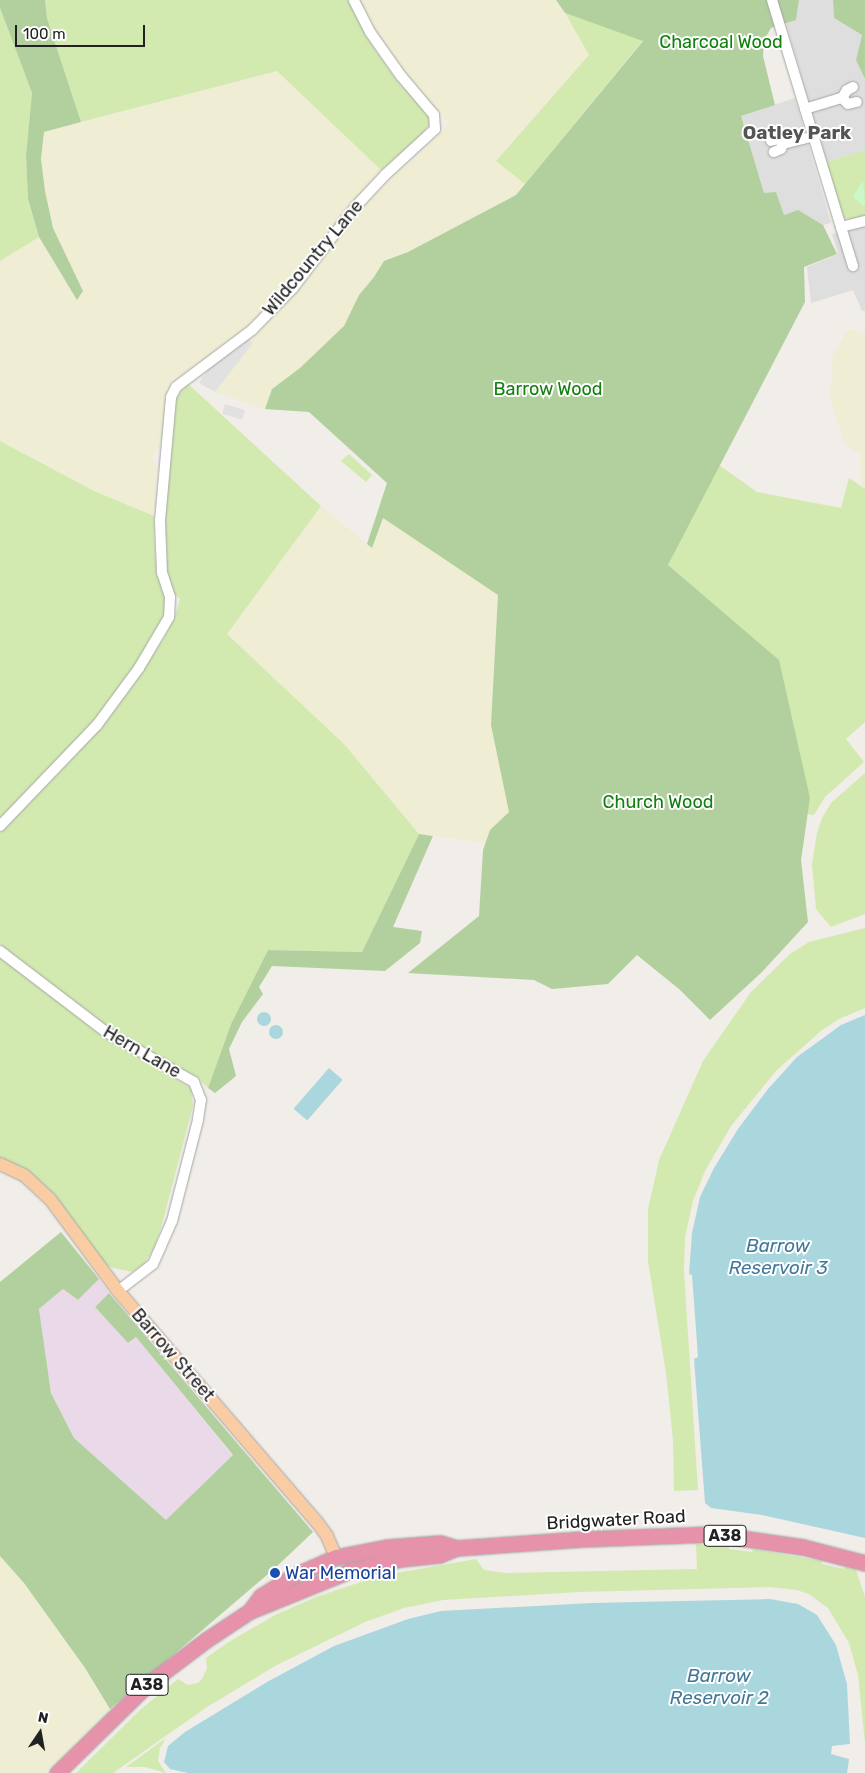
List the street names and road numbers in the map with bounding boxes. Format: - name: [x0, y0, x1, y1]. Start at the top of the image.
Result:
- street label: Wildcountry Lane: [258, 196, 368, 320]
- street label: Hern Lane: [99, 1021, 185, 1083]
- street label: Barrow Street: [127, 1304, 219, 1406]
- street label: Bridgwater Road: [546, 1506, 686, 1534]
- road number: A38: [702, 1522, 748, 1550]
- road number: A38: [124, 1672, 170, 1698]

